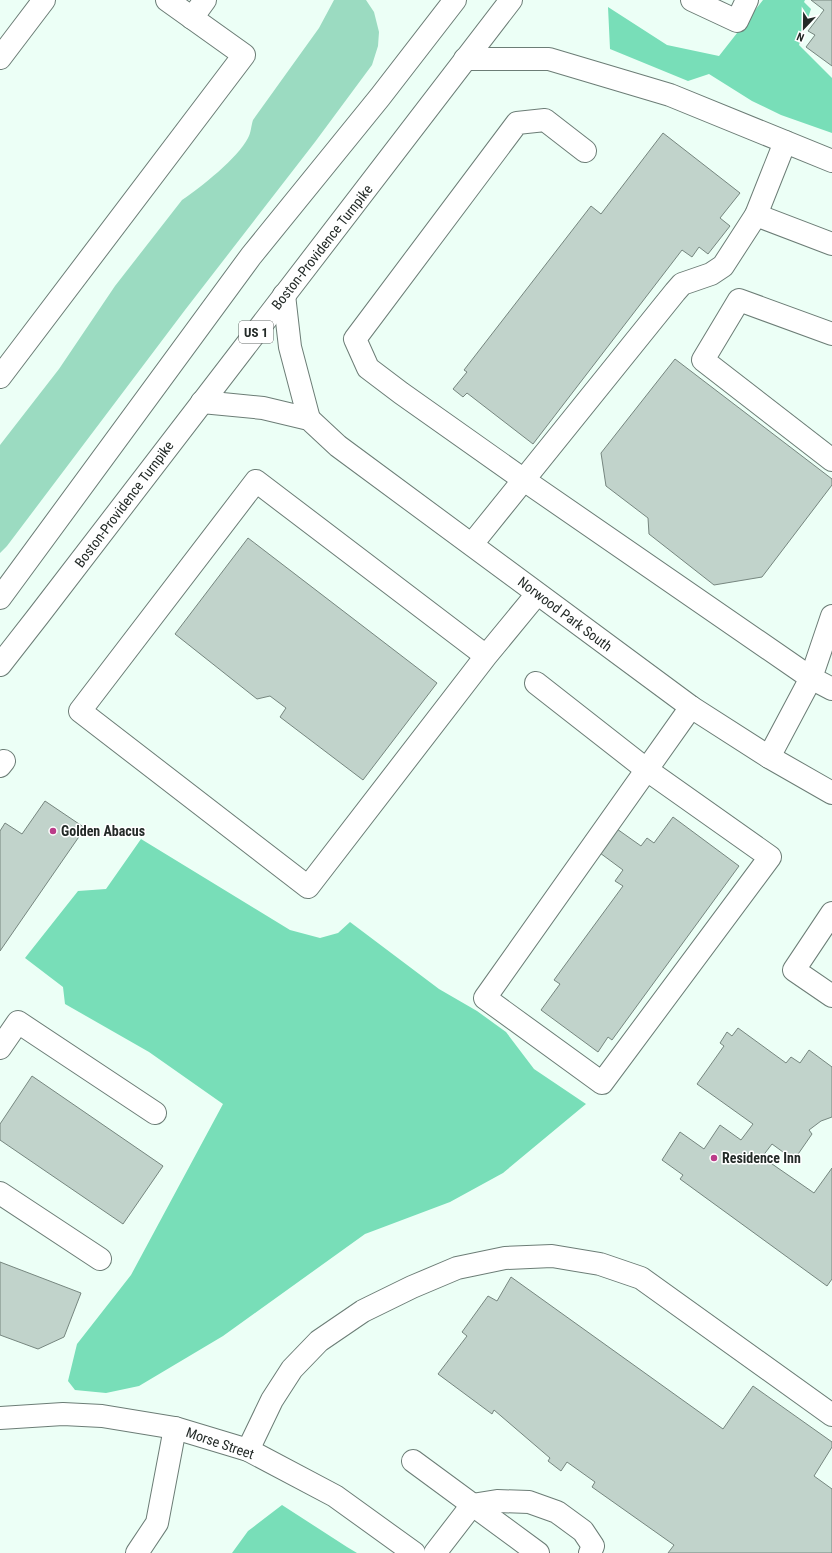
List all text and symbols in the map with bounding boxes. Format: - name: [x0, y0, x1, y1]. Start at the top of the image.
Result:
- north arrow: [784, 8, 824, 48]
- text: N: [795, 29, 806, 44]
- street label: Boston-Providence Turnpike: [268, 181, 376, 313]
- road number: US 1: [239, 321, 273, 343]
- street label: Boston-Providence Turnpike: [71, 437, 177, 570]
- street label: Norwood Park South: [515, 573, 615, 655]
- place label: Golden Abacus: [61, 823, 145, 839]
- marker: Golden Abacus: [48, 826, 58, 836]
- place label: Residence Inn: [722, 1150, 801, 1166]
- marker: Residence Inn: [709, 1153, 719, 1163]
- street label: Morse Street: [184, 1424, 256, 1462]

